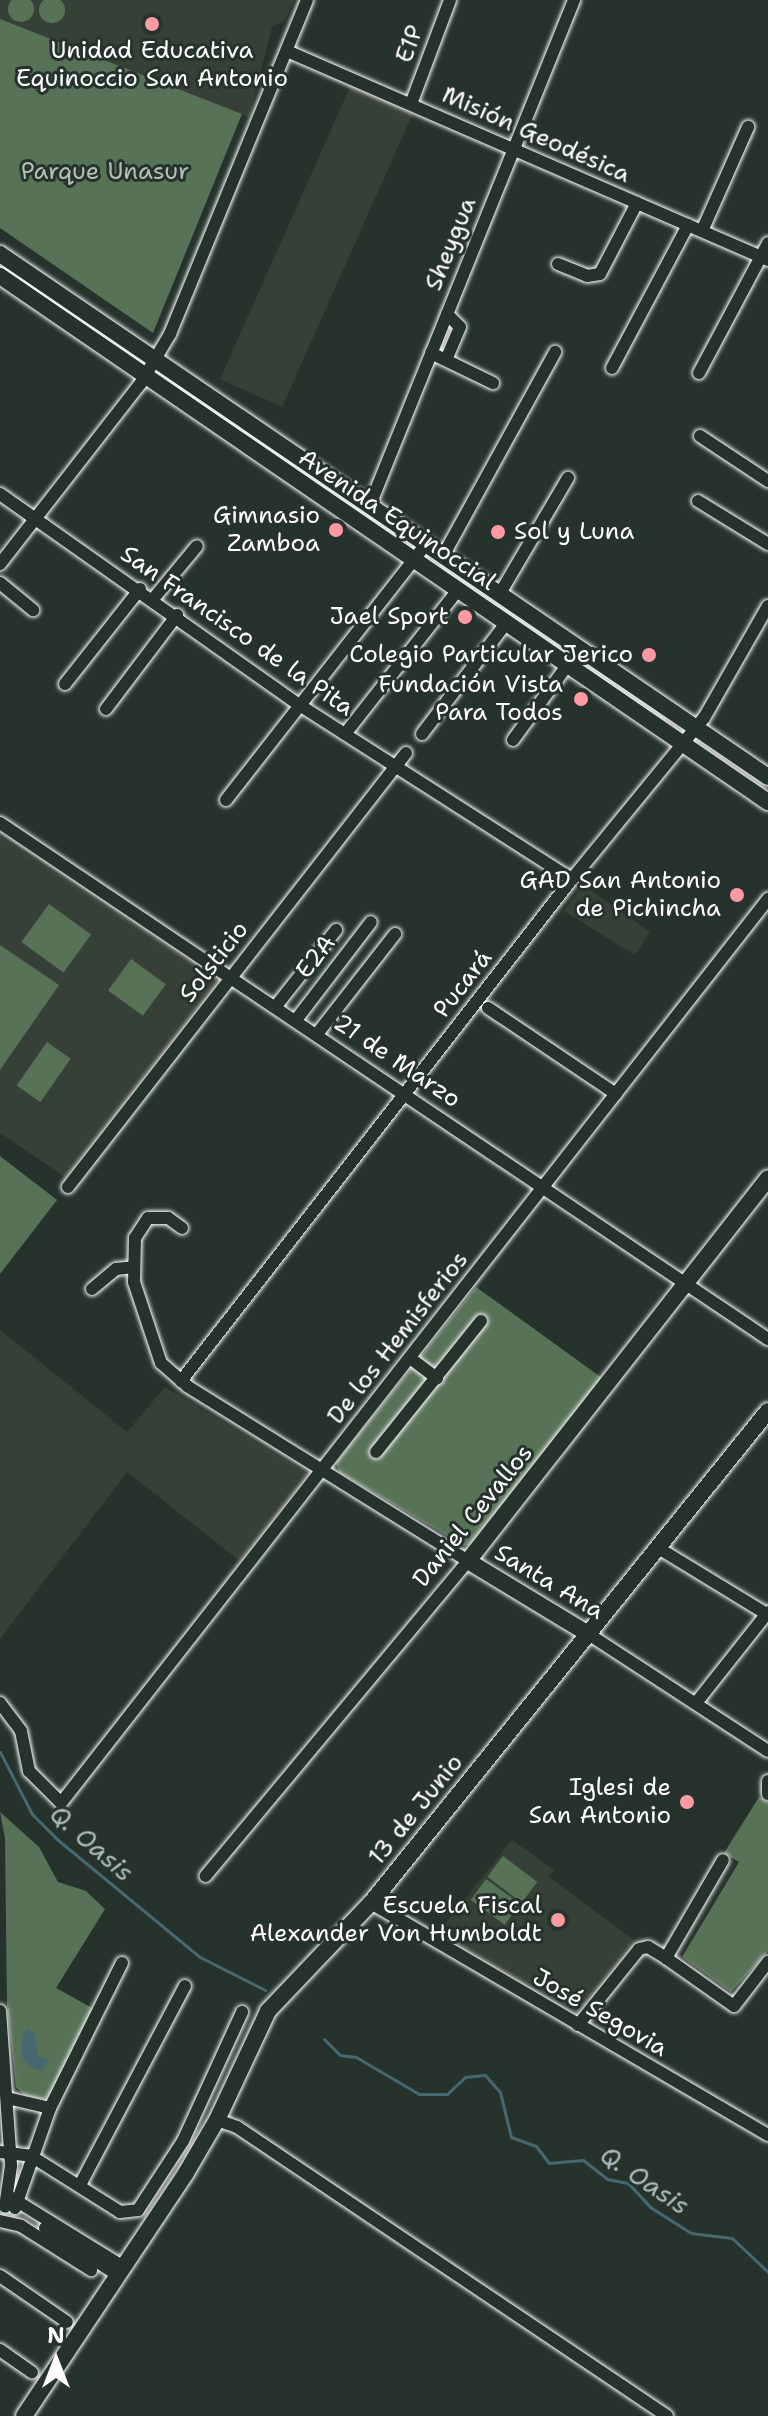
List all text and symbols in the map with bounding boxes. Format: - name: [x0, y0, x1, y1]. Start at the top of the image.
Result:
- marker: Unidad Educativa Equinoccio San Antonio: [143, 15, 161, 33]
- street label: E1P: [390, 21, 430, 67]
- place label: Unidad Educativa Equinoccio San Antonio: [16, 37, 288, 93]
- street label: Misión Geodésica: [437, 81, 635, 189]
- park label: Parque Unasur: [21, 158, 189, 186]
- street label: Sheygua: [419, 193, 483, 295]
- street label: Avenida Equinoccial: [293, 443, 501, 597]
- place label: Gimnasio Zamboa: [213, 502, 320, 558]
- place label: Sol y Luna: [514, 518, 634, 546]
- marker: Gimnasio Zamboa: [327, 521, 345, 539]
- marker: Sol y Luna: [489, 523, 507, 541]
- street label: San Francisco de la Pita: [115, 539, 359, 723]
- place label: Jael Sport: [329, 603, 449, 631]
- marker: Jael Sport: [456, 608, 474, 626]
- place label: Colegio Particular Jerico: [349, 641, 633, 669]
- marker: Colegio Particular Jerico: [640, 646, 658, 664]
- place label: Fundación Vista Para Todos: [378, 671, 563, 727]
- marker: Fundación Vista Para Todos: [570, 688, 592, 710]
- place label: GAD San Antonio de Pichincha: [520, 867, 721, 923]
- marker: GAD San Antonio de Pichincha: [728, 886, 746, 904]
- street label: Solsticio: [173, 916, 255, 1008]
- street label: E2A: [290, 929, 342, 985]
- street label: Pucará: [428, 944, 498, 1024]
- street label: 21 de Marzo: [328, 1008, 466, 1114]
- street label: De los Hemisferios: [322, 1246, 474, 1430]
- street label: Daniel Cevallos: [407, 1439, 539, 1593]
- street label: Santa Ana: [489, 1538, 609, 1626]
- street label: 13 de Junio: [363, 1749, 469, 1871]
- place label: Iglesi de San Antonio: [529, 1774, 671, 1830]
- marker: Iglesi de San Antonio: [678, 1793, 696, 1811]
- water label: Q. Oasis: [44, 1798, 140, 1888]
- place label: Escuela Fiscal Alexander Von Humboldt: [250, 1892, 542, 1948]
- marker: Escuela Fiscal Alexander Von Humboldt: [549, 1911, 567, 1929]
- street label: José Segovia: [527, 1963, 673, 2063]
- water label: Q. Oasis: [594, 2139, 696, 2221]
- north arrow: [16, 2320, 96, 2400]
- text: N: [47, 2321, 65, 2350]

